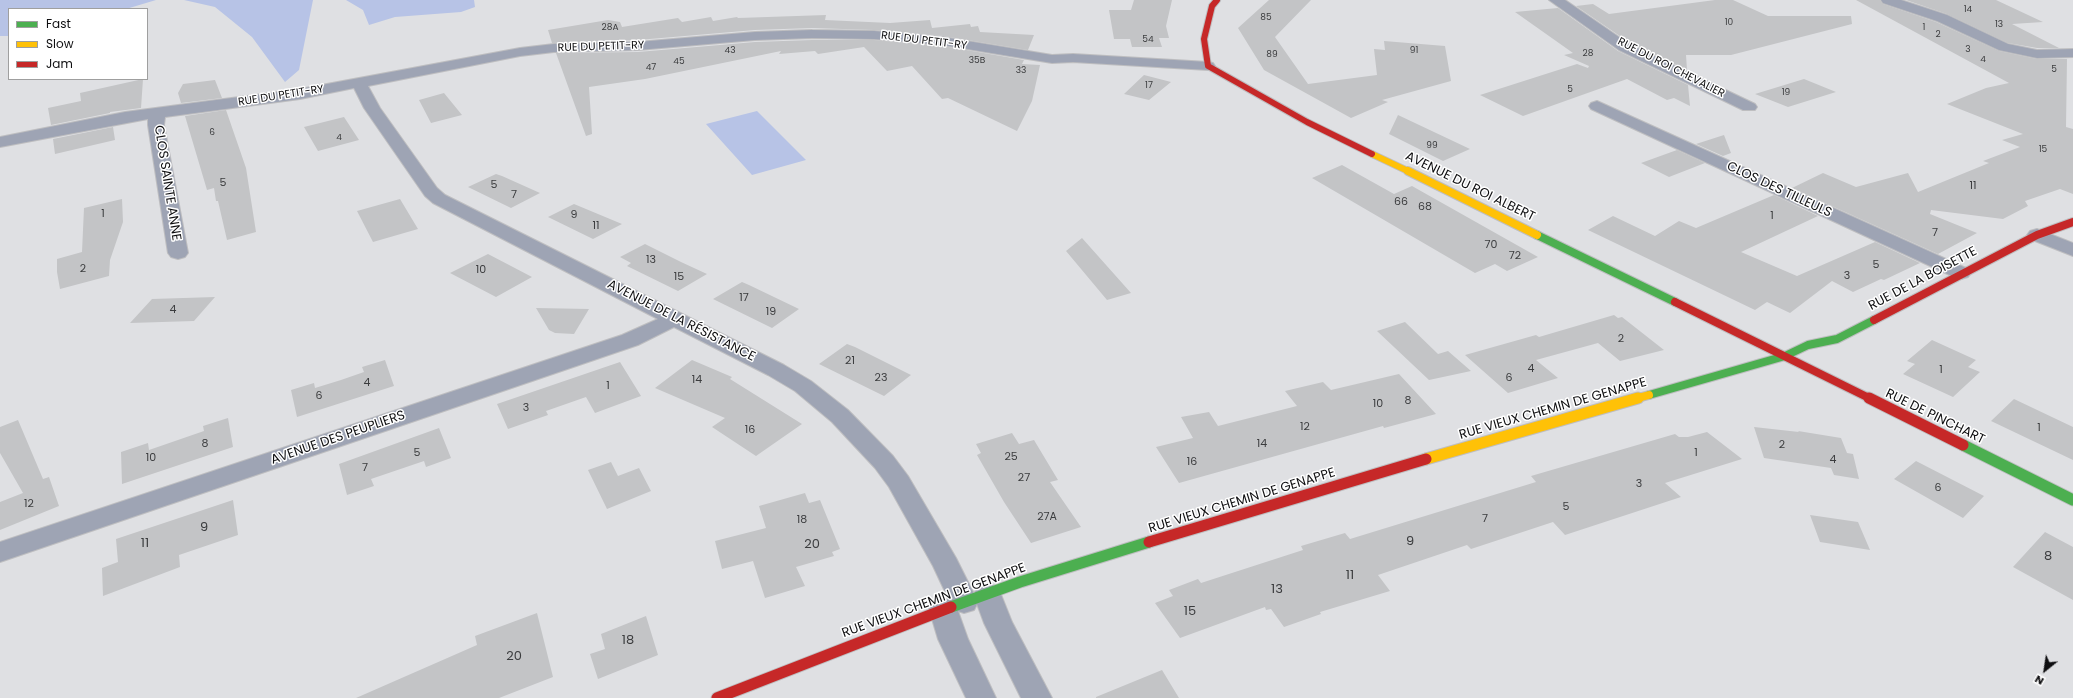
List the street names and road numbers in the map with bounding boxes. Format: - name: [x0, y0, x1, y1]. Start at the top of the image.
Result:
- street label: RUE DU PETIT-RY: [880, 29, 968, 53]
- street label: RUE DU ROI CHEVALIER: [1615, 35, 1727, 101]
- street label: RUE DU PETIT-RY: [557, 39, 645, 55]
- street label: RUE DU PETIT-RY: [237, 83, 325, 109]
- street label: CLOS SAINTE ANNE: [150, 124, 184, 242]
- street label: AVENUE DU ROI ALBERT: [1403, 149, 1537, 225]
- street label: CLOS DES TILLEULS: [1724, 159, 1834, 221]
- street label: RUE DE LA BOISETTE: [1866, 244, 1980, 314]
- street label: AVENUE DE LA RÉSISTANCE: [604, 277, 758, 365]
- street label: RUE VIEUX CHEMIN DE GENAPPE: [1457, 375, 1649, 443]
- street label: RUE DE PINCHART: [1883, 386, 1987, 448]
- street label: AVENUE DES PEUPLIERS: [269, 408, 407, 468]
- street label: RUE VIEUX CHEMIN DE GENAPPE: [1147, 465, 1337, 537]
- street label: RUE VIEUX CHEMIN DE GENAPPE: [840, 560, 1028, 642]

